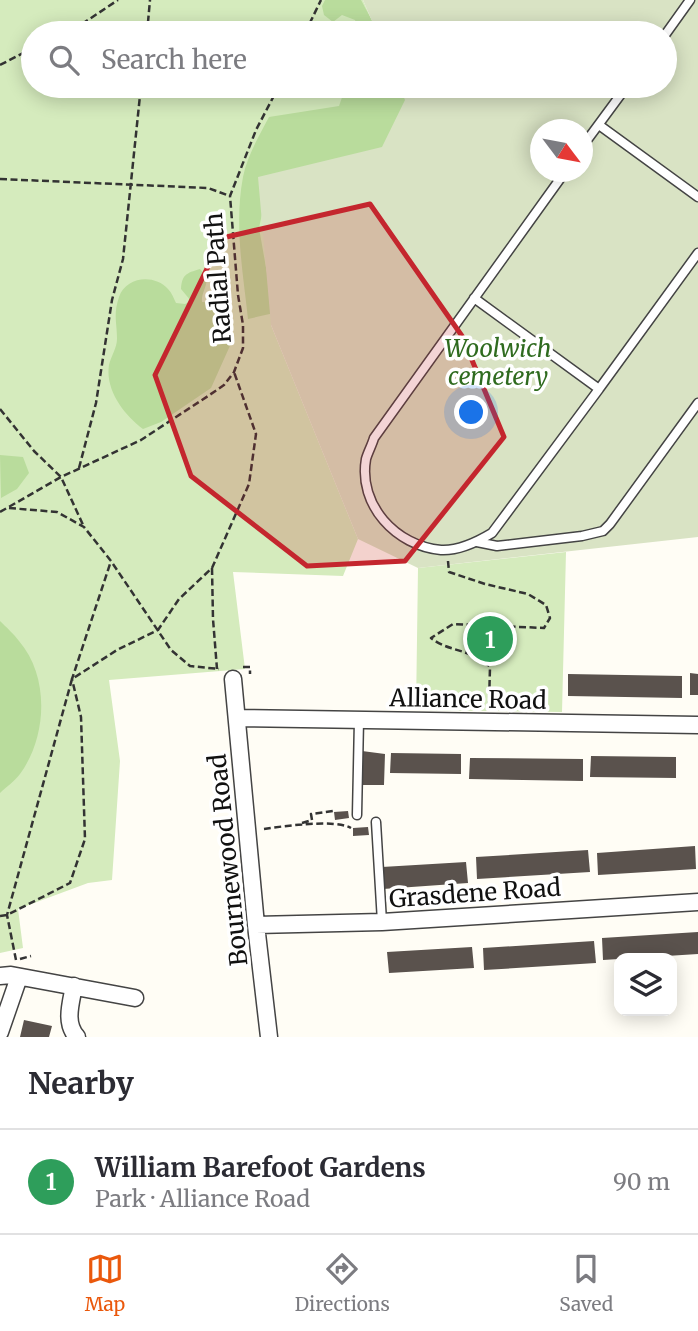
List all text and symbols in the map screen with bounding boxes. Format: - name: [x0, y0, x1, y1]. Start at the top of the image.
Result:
- search box: [21, 21, 677, 98]
- icon: search: [45, 41, 83, 79]
- text: Search here: [101, 43, 247, 76]
- north arrow: [530, 119, 593, 182]
- street label: Radial Path: [198, 211, 238, 344]
- park label: Woolwich cemetery: [444, 333, 552, 392]
- your location: [454, 395, 488, 429]
- pin: 1: [467, 613, 513, 665]
- street label: Alliance Road: [388, 682, 547, 716]
- street label: Bournewood Road: [201, 753, 255, 967]
- street label: Grasdene Road: [388, 872, 562, 914]
- map controls: [614, 953, 677, 1016]
- button: layers: [614, 953, 677, 1016]
- text: Nearby: [28, 1064, 134, 1102]
- text: William Barefoot Gardens: [95, 1151, 426, 1184]
- text: 1: [46, 1167, 56, 1196]
- text: 90 m: [613, 1167, 670, 1196]
- text: Park · Alliance Road: [95, 1184, 310, 1213]
- tab: Map: [85, 1250, 125, 1316]
- tab: Directions: [295, 1250, 390, 1316]
- tab: Saved: [559, 1250, 613, 1316]

